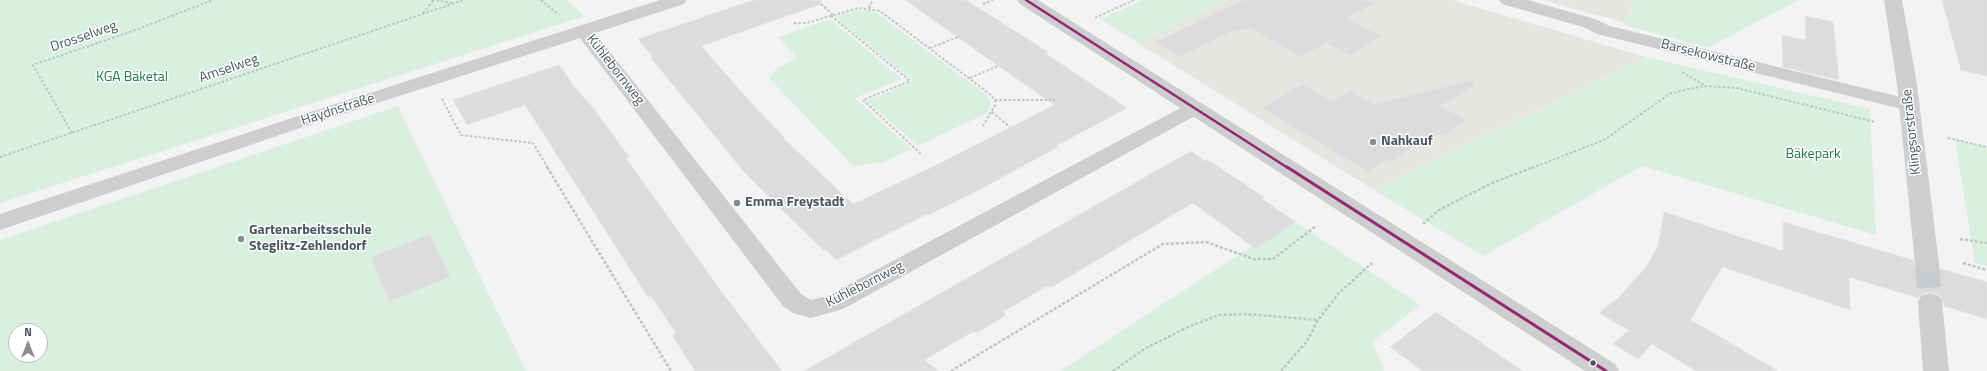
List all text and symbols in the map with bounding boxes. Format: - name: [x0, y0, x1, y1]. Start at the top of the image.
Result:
- street label: Drosselweg: [48, 18, 120, 56]
- street label: Kühlebornweg: [582, 31, 648, 109]
- street label: Barsekowstraße: [1659, 36, 1757, 76]
- street label: Amselweg: [197, 51, 261, 87]
- park label: KGA Bäketal: [96, 70, 168, 86]
- street label: Klingsorstraße: [1899, 88, 1925, 176]
- street label: Haydnstraße: [299, 90, 377, 130]
- place label: Nahkauf: [1381, 134, 1433, 150]
- marker: Nahkauf: [1368, 137, 1378, 147]
- park label: Bäkepark: [1785, 147, 1841, 163]
- place label: Emma Freystadt: [745, 195, 844, 211]
- marker: Emma Freystadt: [732, 198, 742, 208]
- place label: Gartenarbeitsschule Steglitz-Zehlendorf: [249, 223, 372, 256]
- marker: Gartenarbeitsschule Steglitz-Zehlendorf: [236, 234, 246, 244]
- street label: Kühlebornweg: [823, 258, 907, 312]
- north arrow: [8, 323, 48, 363]
- text: N: [24, 324, 32, 340]
- unlabelled marker: [1588, 358, 1598, 368]

